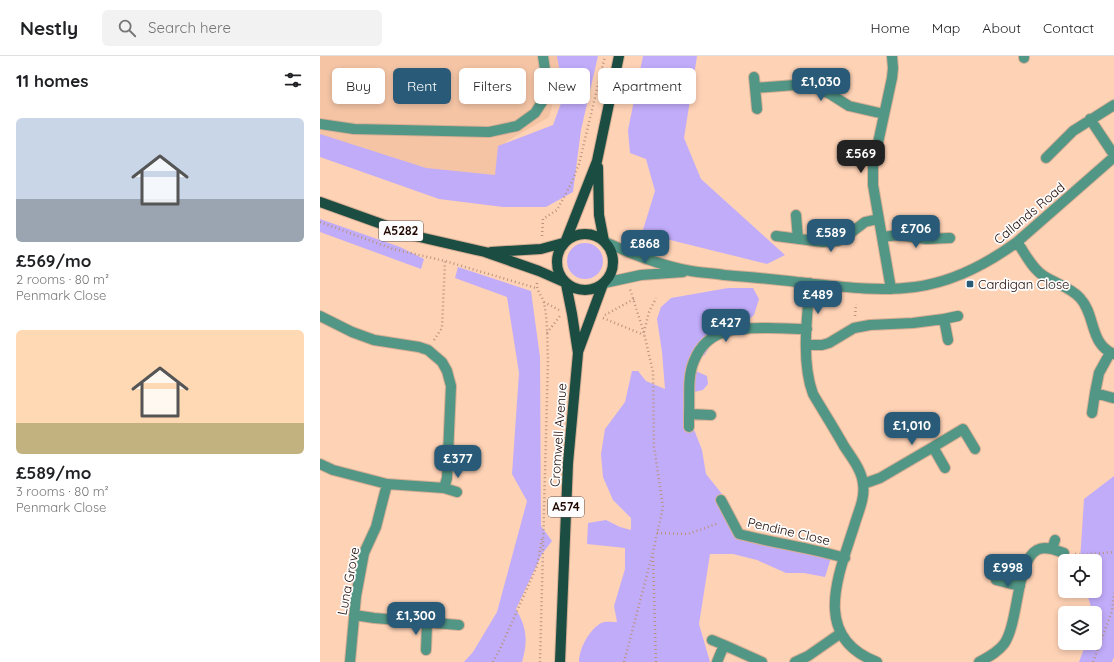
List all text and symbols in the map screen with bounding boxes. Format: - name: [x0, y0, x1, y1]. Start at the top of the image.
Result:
- search box: [102, 10, 382, 46]
- text: Nestly: [20, 16, 78, 40]
- icon: search: [116, 17, 138, 39]
- text: Search here: [148, 18, 231, 37]
- text: Home: [871, 19, 910, 37]
- text: Map: [932, 19, 960, 37]
- text: About: [982, 19, 1021, 37]
- text: Contact: [1043, 19, 1094, 37]
- chip: Buy: [332, 68, 385, 104]
- chip: Rent: [393, 68, 451, 104]
- chip: Filters: [459, 68, 526, 104]
- chip: New: [534, 68, 590, 104]
- chip: Apartment: [598, 68, 696, 104]
- pin: £1,030: [788, 68, 854, 102]
- icon: filters: [282, 69, 304, 91]
- text: 11 homes: [16, 70, 88, 91]
- text: £1,030: [801, 73, 841, 89]
- pin: £569: [837, 140, 885, 174]
- icon: home: [124, 144, 196, 216]
- text: £569: [846, 145, 876, 161]
- street label: Callands Road: [990, 179, 1068, 247]
- pin: £706: [892, 215, 940, 249]
- pin: £589: [807, 219, 855, 253]
- text: £706: [901, 220, 931, 236]
- road number: A5282: [379, 221, 423, 241]
- text: £589: [816, 224, 846, 240]
- pin: £868: [621, 230, 669, 264]
- text: £868: [630, 235, 660, 251]
- text: £569/mo: [16, 250, 91, 271]
- text: 2 rooms · 80 m²: [16, 271, 109, 287]
- place label: Cardigan Close: [978, 276, 1069, 292]
- marker: Cardigan Close: [965, 279, 975, 289]
- pin: £489: [794, 281, 842, 315]
- text: £489: [803, 286, 833, 302]
- text: Penmark Close: [16, 287, 106, 303]
- pin: £427: [702, 309, 750, 343]
- text: £427: [711, 314, 741, 330]
- icon: home: [124, 356, 196, 428]
- street label: Cromwell Avenue: [546, 383, 570, 487]
- pin: £1,010: [879, 412, 945, 446]
- text: £1,010: [893, 417, 931, 433]
- pin: £377: [434, 445, 482, 479]
- text: £377: [443, 450, 473, 466]
- text: £589/mo: [16, 462, 91, 483]
- text: 3 rooms · 80 m²: [16, 483, 109, 499]
- road number: A574: [548, 497, 584, 517]
- text: Penmark Close: [16, 499, 106, 515]
- street label: Pendine Close: [746, 514, 832, 548]
- street label: Luna Grove: [334, 546, 362, 616]
- pin: £998: [984, 554, 1032, 588]
- map controls: [1058, 554, 1102, 650]
- button: locate: [1058, 554, 1102, 598]
- text: £998: [993, 559, 1023, 575]
- pin: £1,300: [383, 602, 449, 636]
- button: layers: [1058, 606, 1102, 650]
- text: £1,300: [396, 607, 436, 623]

